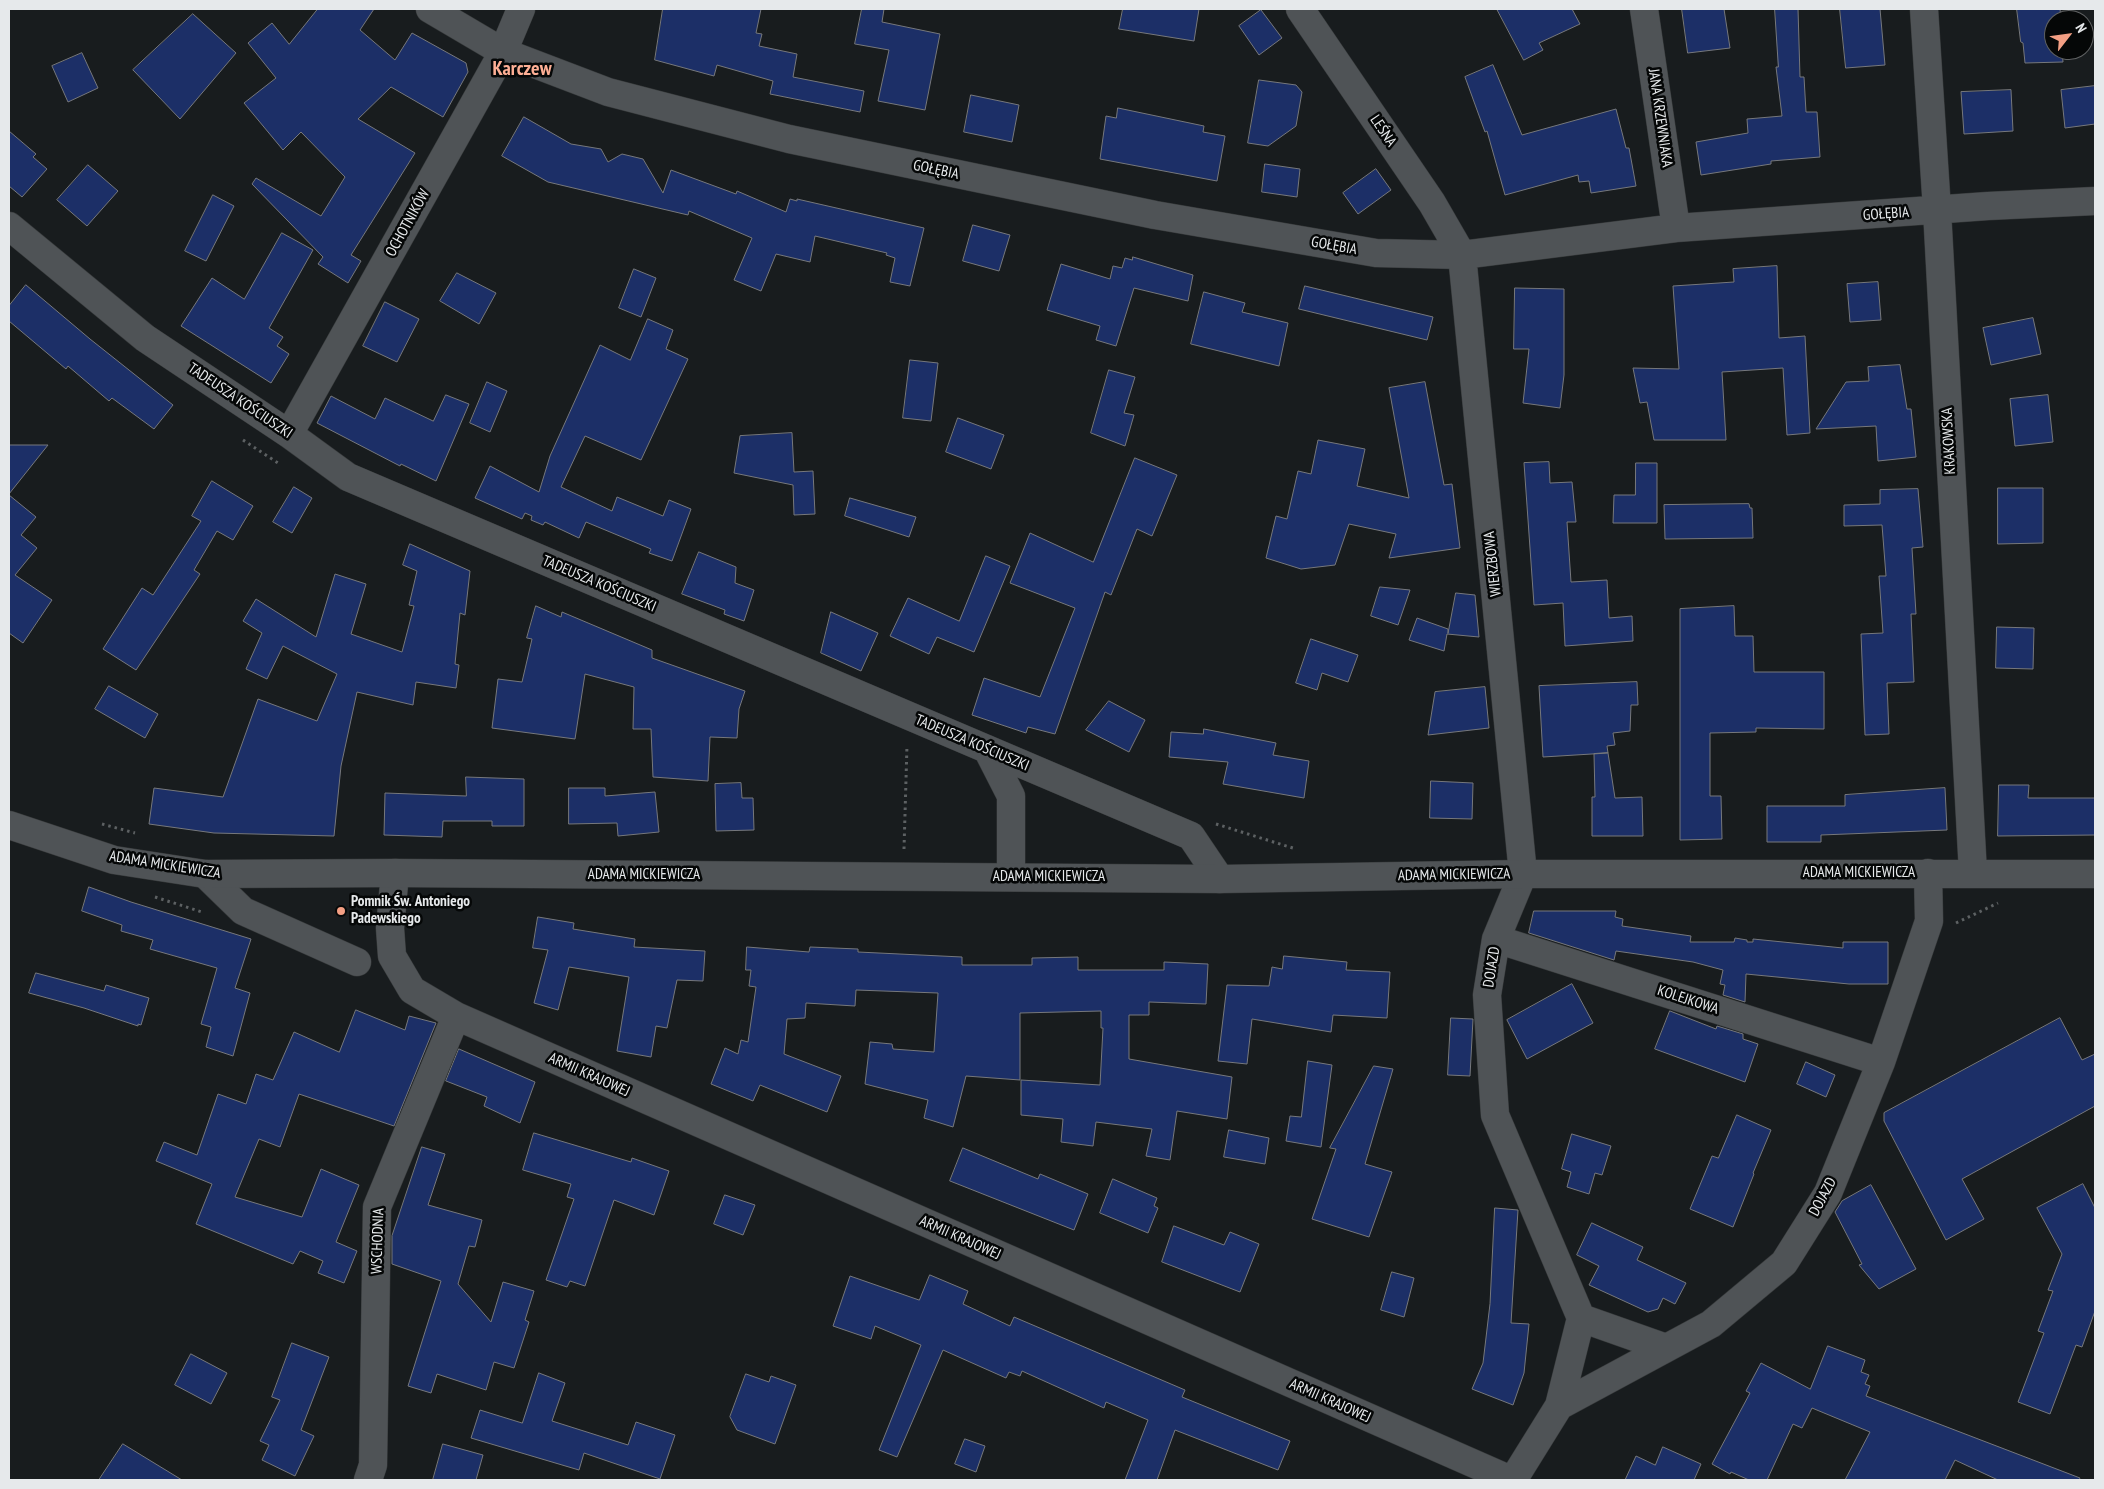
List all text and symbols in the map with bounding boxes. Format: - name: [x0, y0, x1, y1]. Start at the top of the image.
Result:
- north arrow: [2044, 10, 2094, 60]
- text: N: [2071, 20, 2091, 36]
- district label: Karczew: [492, 57, 552, 81]
- street label: JANA KRZEWNIAKA: [1644, 68, 1676, 168]
- street label: LEŚNA: [1366, 112, 1400, 150]
- street label: GOŁĘBIA: [912, 156, 960, 184]
- street label: OCHOTNIKÓW: [382, 186, 434, 260]
- street label: GOŁĘBIA: [1862, 203, 1910, 225]
- street label: GOŁĘBIA: [1310, 233, 1358, 259]
- street label: TADEUSZA KOŚCIUSZKI: [184, 359, 296, 443]
- street label: KRAKOWSKA: [1938, 407, 1960, 475]
- street label: WIERZBOWA: [1481, 531, 1505, 597]
- street label: TADEUSZA KOŚCIUSZKI: [539, 552, 659, 616]
- street label: TADEUSZA KOŚCIUSZKI: [912, 711, 1032, 775]
- street label: ADAMA MICKIEWICZA: [108, 847, 222, 883]
- street label: ADAMA MICKIEWICZA: [1803, 864, 1915, 882]
- street label: ADAMA MICKIEWICZA: [1398, 865, 1510, 885]
- street label: ADAMA MICKIEWICZA: [588, 866, 700, 884]
- street label: ADAMA MICKIEWICZA: [993, 868, 1105, 886]
- place label: Pomnik Św. Antoniego Padewskiego: [351, 893, 470, 928]
- marker: Pomnik Św. Antoniego Padewskiego: [335, 905, 347, 917]
- street label: DOJAZD: [1480, 945, 1504, 989]
- street label: KOLEJKOWA: [1655, 982, 1721, 1018]
- street label: ARMII KRAJOWEJ: [546, 1049, 632, 1101]
- street label: DOJAZD: [1805, 1175, 1841, 1219]
- street label: WSCHODNIA: [368, 1208, 388, 1274]
- street label: ARMII KRAJOWEJ: [917, 1212, 1003, 1264]
- street label: ARMII KRAJOWEJ: [1287, 1375, 1373, 1427]

